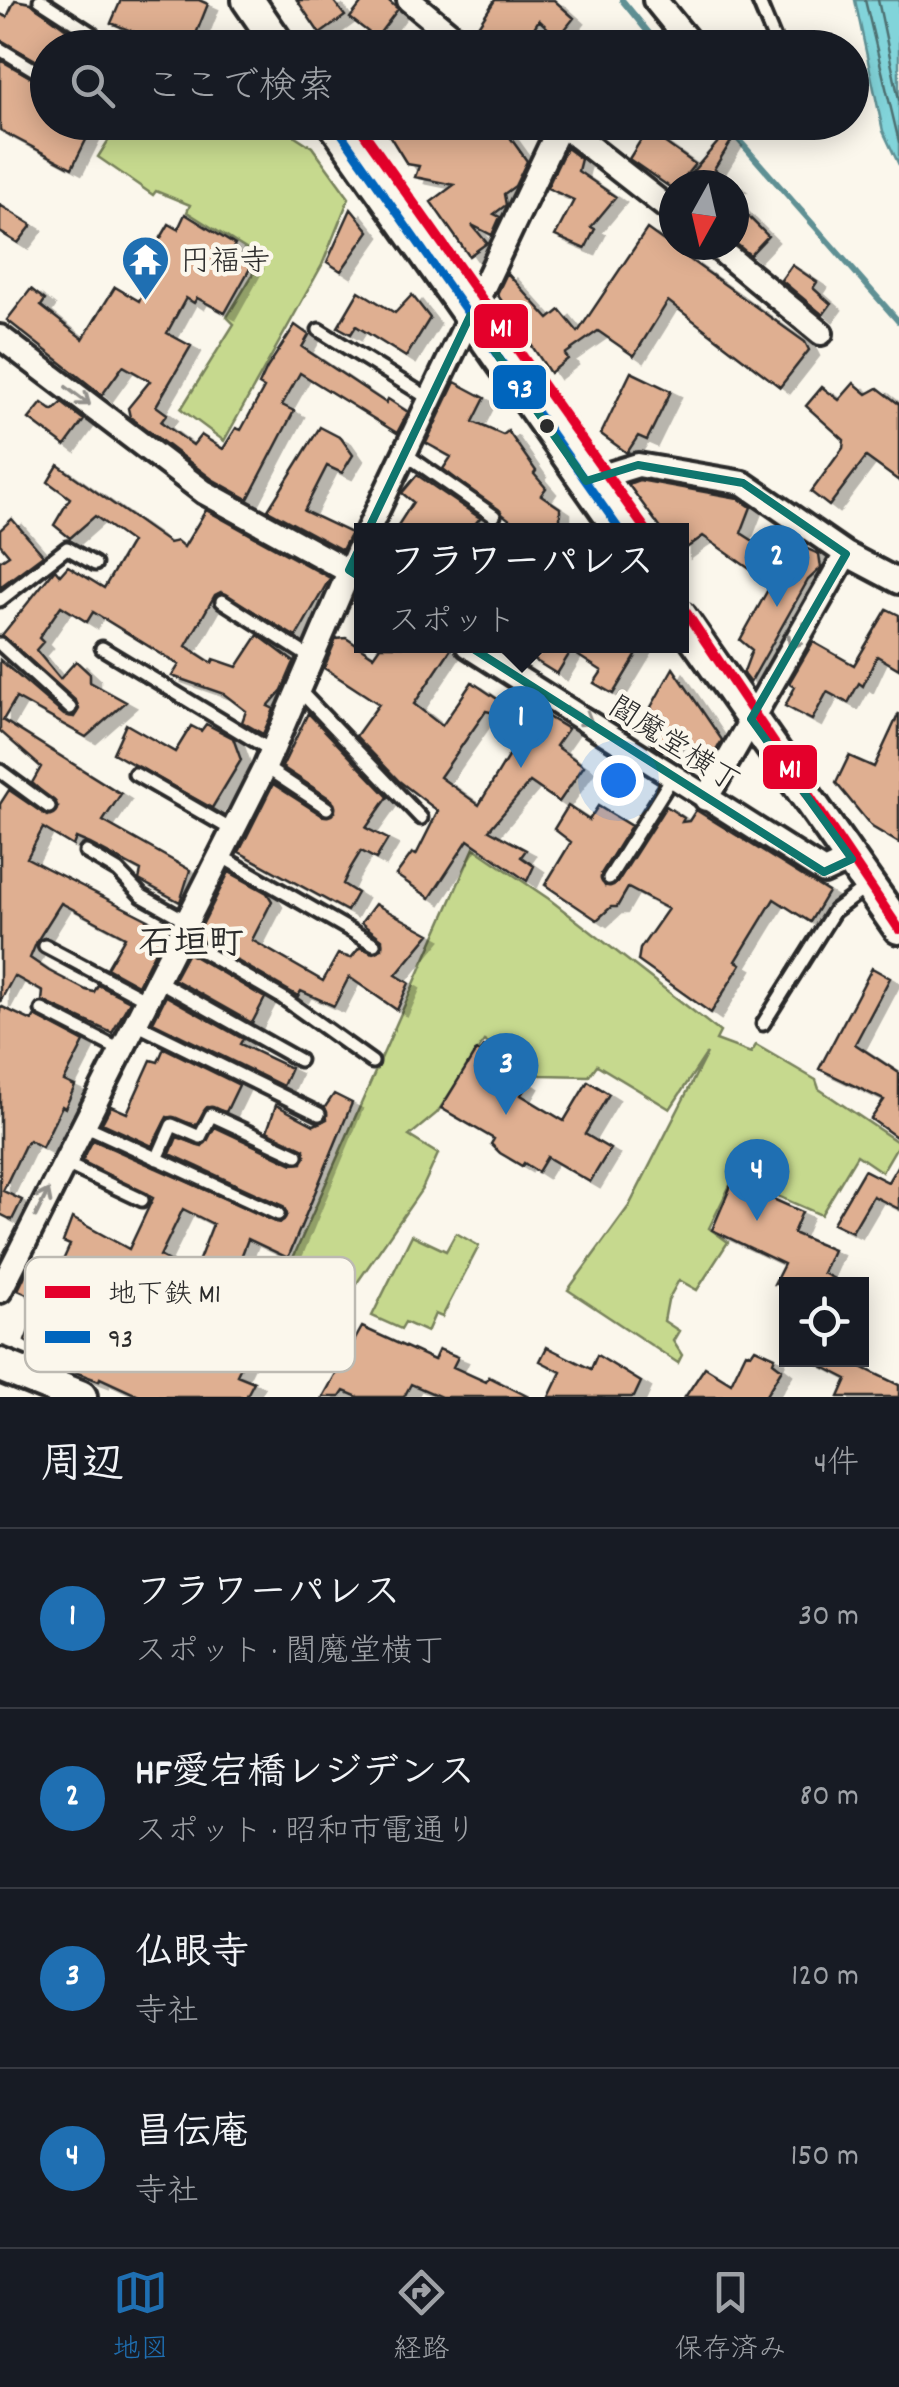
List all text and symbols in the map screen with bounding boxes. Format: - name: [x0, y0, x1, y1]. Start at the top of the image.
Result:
- search box: [30, 30, 869, 140]
- icon: search: [65, 58, 120, 113]
- text: ここで検索: [145, 62, 335, 117]
- north arrow: [659, 170, 749, 260]
- temple icon: 円福寺: [119, 234, 171, 302]
- place label: 円福寺: [180, 243, 270, 286]
- line badge: M1: [472, 302, 530, 350]
- text: M1: [490, 311, 512, 351]
- line badge: 93: [491, 363, 548, 411]
- text: 93: [507, 372, 533, 412]
- one-way arrow: [64, 384, 90, 406]
- unlabelled marker: [537, 416, 557, 436]
- popup: [354, 523, 689, 653]
- pin: 2: [744, 524, 810, 607]
- text: フラワーパレス: [388, 538, 655, 593]
- text: スポット: [388, 601, 517, 647]
- one-way arrow: [787, 621, 807, 650]
- pin: 1: [488, 686, 554, 768]
- street label: 閻魔堂横丁: [598, 688, 747, 806]
- one-way arrow: [565, 706, 593, 727]
- line badge: M1: [761, 743, 819, 791]
- text: M1: [779, 752, 801, 792]
- your location: [593, 755, 644, 806]
- district label: 石垣町: [138, 921, 244, 971]
- pin: 3: [474, 1032, 538, 1115]
- pin: 4: [724, 1138, 790, 1221]
- one-way arrow: [34, 1189, 53, 1219]
- legend: [25, 1257, 355, 1372]
- text: 地下鉄 M1: [108, 1277, 221, 1317]
- map controls: [779, 1277, 869, 1367]
- button: locate: [779, 1277, 869, 1367]
- text: 93: [108, 1322, 133, 1362]
- text: 周辺: [40, 1438, 124, 1498]
- text: 4件: [814, 1443, 859, 1489]
- text: フラワーパレス: [135, 1568, 401, 1623]
- text: 1: [69, 1595, 76, 1641]
- text: 30 m: [798, 1595, 859, 1641]
- text: スポット · 閻魔堂横丁: [135, 1631, 445, 1677]
- text: HF愛宕橋レジデンス: [135, 1748, 475, 1803]
- text: 2: [66, 1775, 79, 1821]
- text: 80 m: [799, 1775, 859, 1821]
- text: スポット · 昭和市電通り: [135, 1811, 477, 1857]
- text: 仏眼寺: [135, 1928, 249, 1983]
- text: 3: [65, 1955, 80, 2001]
- text: 120 m: [791, 1955, 859, 2001]
- text: 寺社: [135, 1991, 199, 2037]
- text: 昌伝庵: [135, 2108, 249, 2163]
- text: 4: [66, 2135, 79, 2181]
- text: 150 m: [790, 2135, 859, 2181]
- text: 寺社: [135, 2171, 199, 2217]
- tab: 地図: [112, 2265, 169, 2372]
- tab: 経路: [393, 2265, 450, 2372]
- tab: 保存済み: [674, 2265, 787, 2372]

